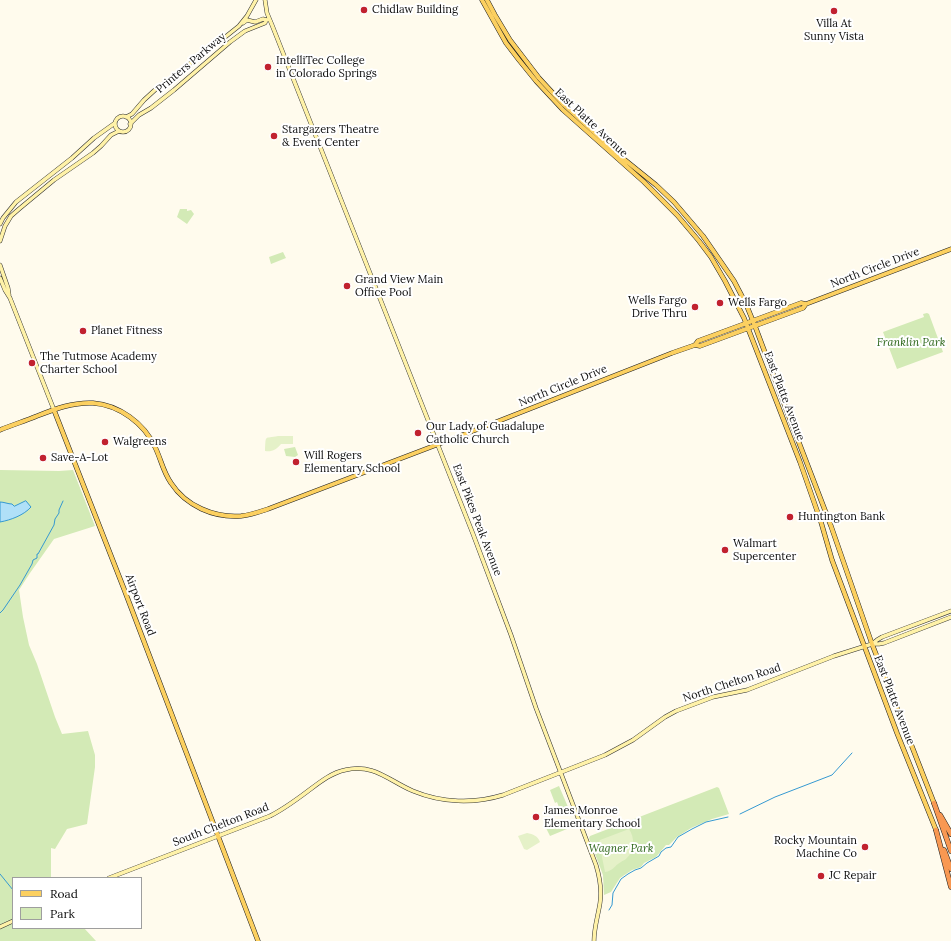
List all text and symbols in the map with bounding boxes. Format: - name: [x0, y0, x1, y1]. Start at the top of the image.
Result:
- place label: Chidlaw Building: [372, 3, 458, 17]
- marker: Chidlaw Building: [359, 5, 369, 15]
- marker: Villa At Sunny Vista: [829, 6, 839, 16]
- place label: Villa At Sunny Vista: [804, 17, 864, 43]
- street label: Printers Parkway: [153, 30, 229, 96]
- place label: IntelliTec College in Colorado Springs: [276, 54, 377, 80]
- marker: IntelliTec College in Colorado Springs: [263, 62, 273, 72]
- street label: East Platte Avenue: [552, 86, 630, 160]
- place label: Stargazers Theatre & Event Center: [282, 123, 379, 149]
- marker: Stargazers Theatre & Event Center: [269, 131, 279, 141]
- street label: North Circle Drive: [829, 245, 921, 291]
- place label: Grand View Main Office Pool: [355, 273, 443, 299]
- marker: Grand View Main Office Pool: [342, 281, 352, 291]
- place label: Wells Fargo Drive Thru: [628, 294, 687, 320]
- place label: Wells Fargo: [728, 296, 787, 310]
- marker: Wells Fargo: [715, 298, 725, 308]
- marker: Wells Fargo Drive Thru: [690, 302, 700, 312]
- place label: Planet Fitness: [91, 324, 162, 338]
- marker: Planet Fitness: [78, 326, 88, 336]
- park label: Franklin Park: [877, 336, 945, 350]
- street label: East Platte Avenue: [761, 349, 807, 443]
- place label: The Tutmose Academy Charter School: [40, 350, 157, 376]
- marker: The Tutmose Academy Charter School: [27, 358, 37, 368]
- street label: North Circle Drive: [517, 362, 609, 410]
- place label: Our Lady of Guadalupe Catholic Church: [426, 420, 544, 446]
- marker: Our Lady of Guadalupe Catholic Church: [413, 428, 423, 438]
- place label: Walgreens: [113, 435, 167, 449]
- marker: Walgreens: [100, 437, 110, 447]
- place label: Will Rogers Elementary School: [304, 449, 400, 475]
- place label: Save-A-Lot: [51, 451, 108, 465]
- marker: Save-A-Lot: [38, 453, 48, 463]
- marker: Will Rogers Elementary School: [291, 457, 301, 467]
- street label: East Pikes Peak Avenue: [450, 462, 504, 578]
- place label: Huntington Bank: [798, 510, 885, 524]
- marker: Huntington Bank: [785, 512, 795, 522]
- place label: Walmart Supercenter: [733, 537, 796, 563]
- marker: Walmart Supercenter: [720, 545, 730, 555]
- street label: Airport Road: [122, 572, 158, 638]
- street label: East Platte Avenue: [871, 653, 917, 747]
- street label: North Chelton Road: [681, 661, 783, 705]
- street label: South Chelton Road: [171, 801, 271, 849]
- place label: James Monroe Elementary School: [544, 804, 640, 830]
- marker: James Monroe Elementary School: [531, 812, 541, 822]
- place label: Rocky Mountain Machine Co: [774, 834, 857, 860]
- park label: Wagner Park: [589, 842, 653, 856]
- marker: Rocky Mountain Machine Co: [860, 842, 870, 852]
- place label: JC Repair: [829, 869, 877, 883]
- marker: JC Repair: [816, 871, 826, 881]
- legend: [12, 877, 142, 929]
- text: Road: [50, 886, 78, 901]
- text: Park: [50, 906, 75, 921]

